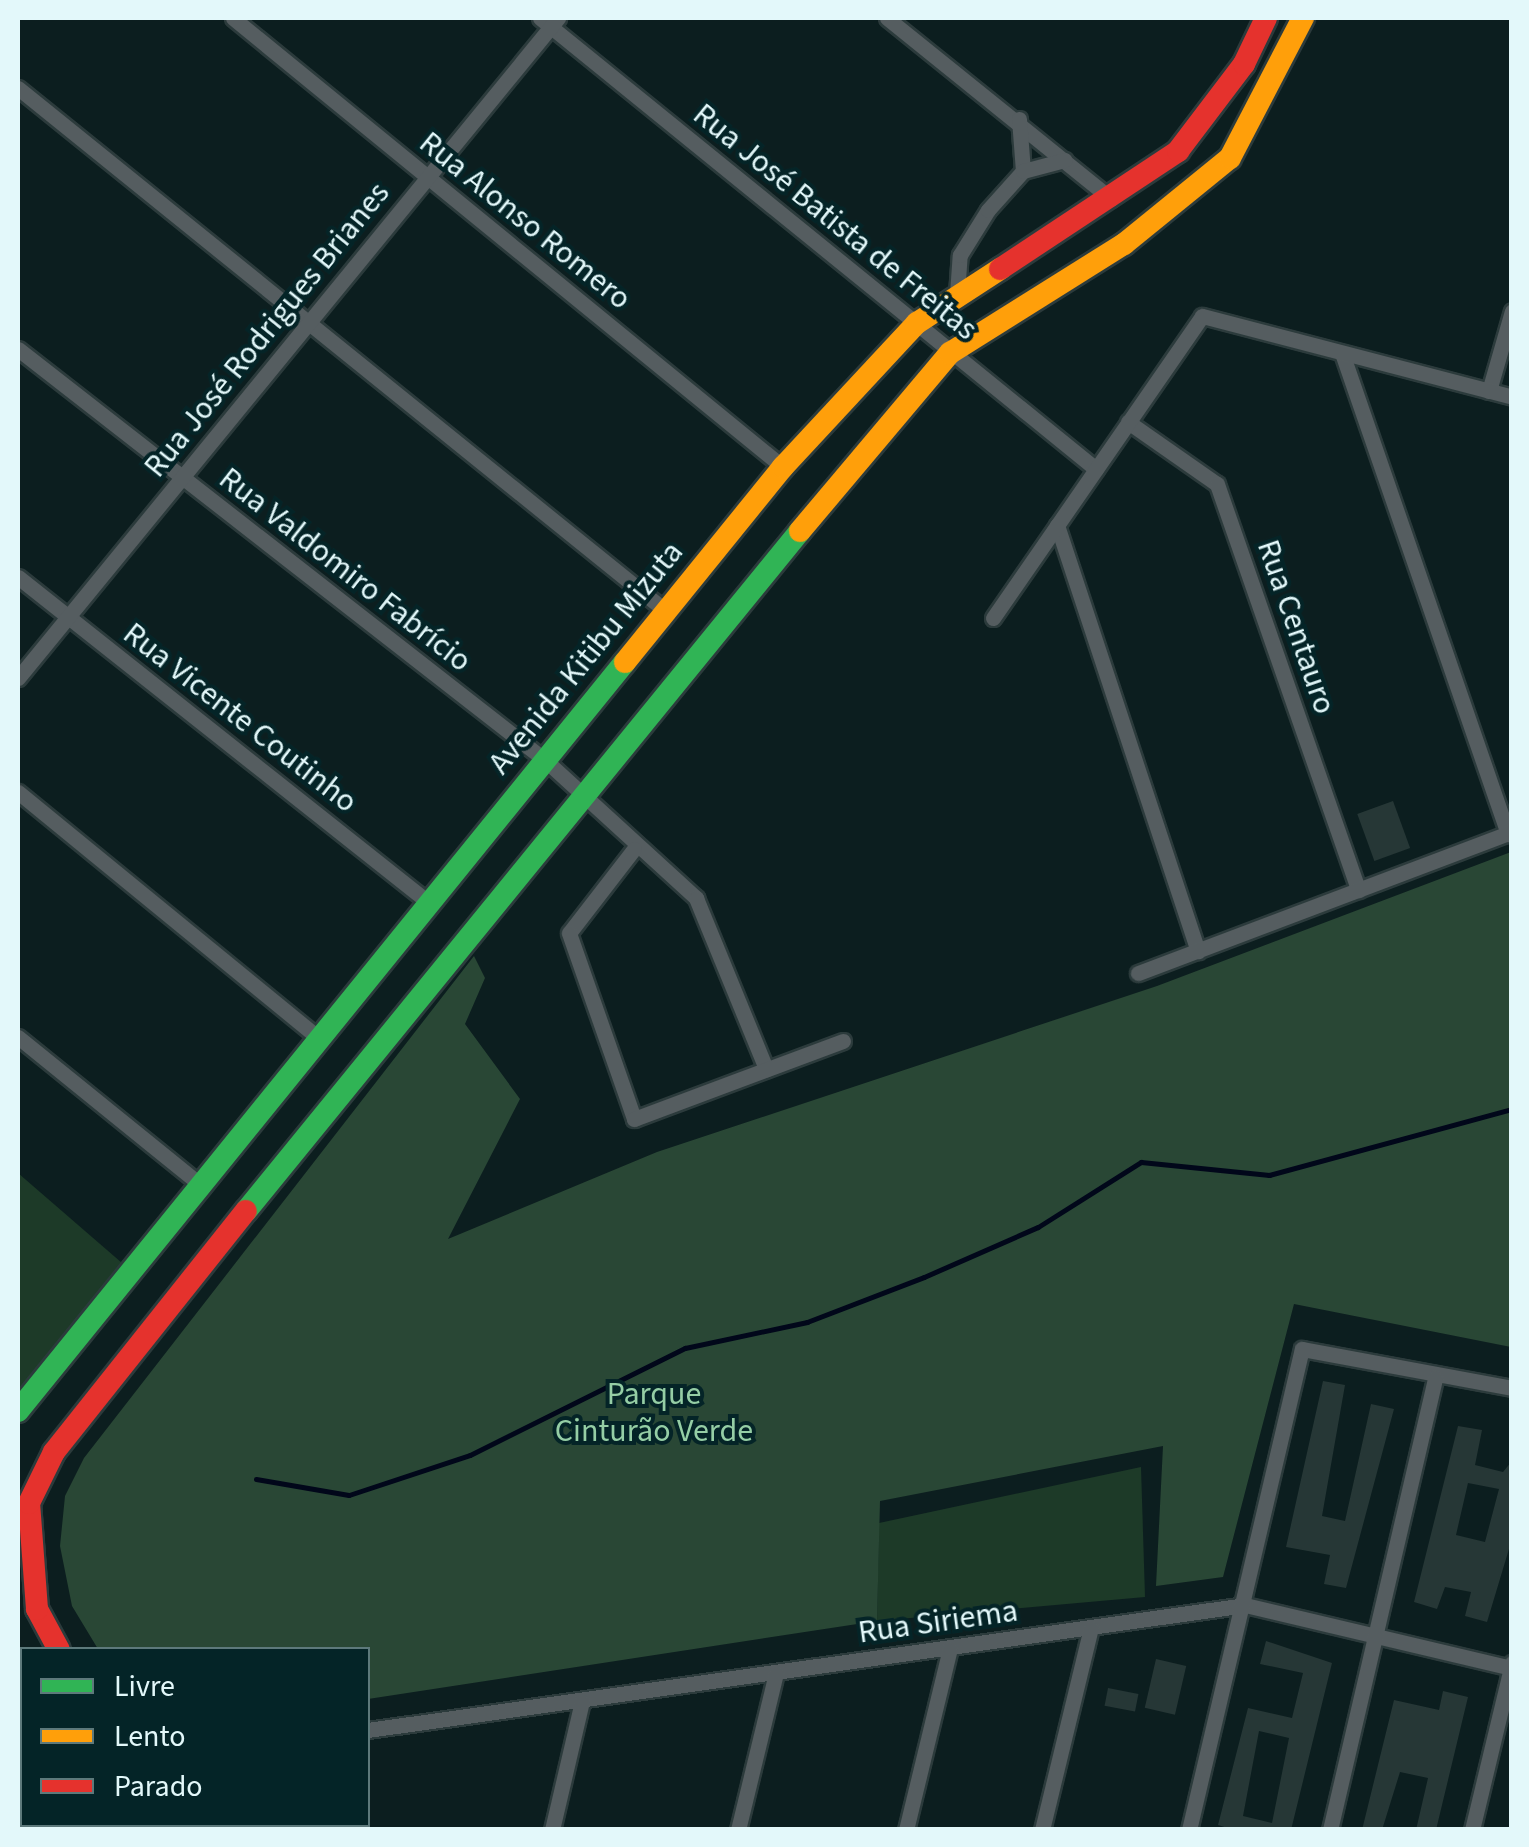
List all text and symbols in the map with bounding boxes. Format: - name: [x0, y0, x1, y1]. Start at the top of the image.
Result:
- street label: Rua José Batista de Freitas: [685, 96, 985, 348]
- street label: Rua Alonso Romero: [411, 124, 639, 318]
- street label: Rua José Rodrigues Brianes: [136, 175, 398, 485]
- street label: Rua Valdomiro Fabrício: [211, 460, 479, 680]
- street label: Avenida Kitibu Mizuta: [480, 534, 692, 782]
- street label: Rua Centauro: [1248, 535, 1344, 719]
- street label: Rua Vicente Coutinho: [115, 615, 365, 821]
- park label: Parque Cinturão Verde: [555, 1376, 753, 1451]
- street label: Rua Siriema: [856, 1592, 1020, 1652]
- legend: [20, 1647, 370, 1827]
- text: Livre: [114, 1665, 175, 1708]
- text: Lento: [114, 1715, 186, 1758]
- text: Parado: [114, 1765, 203, 1808]

